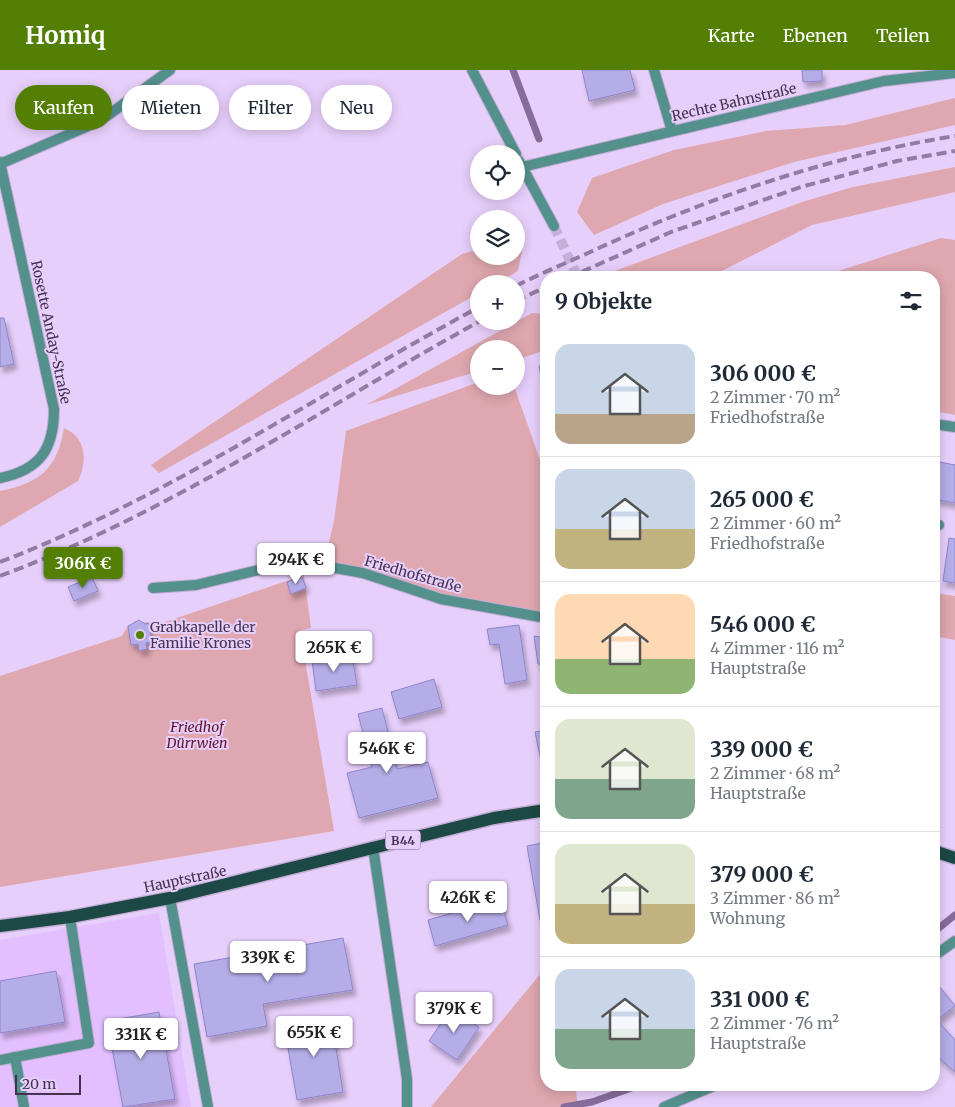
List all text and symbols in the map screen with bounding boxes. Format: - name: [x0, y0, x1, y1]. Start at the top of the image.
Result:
- text: Homiq: [25, 20, 105, 51]
- text: Karte: [708, 24, 755, 47]
- text: Ebenen: [783, 24, 848, 47]
- text: Teilen: [876, 24, 930, 47]
- street label: Rechte Bahnstraße: [670, 79, 798, 125]
- chip: Kaufen: [15, 85, 112, 130]
- chip: Mieten: [122, 85, 219, 130]
- chip: Filter: [229, 85, 311, 130]
- chip: Neu: [321, 85, 392, 130]
- map controls: [470, 145, 525, 395]
- button: locate: [470, 145, 525, 200]
- button: layers: [470, 210, 525, 265]
- street label: Rosette Anday-Straße: [27, 259, 75, 405]
- button: +: [470, 275, 525, 330]
- icon: filters: [897, 287, 925, 315]
- text: 9 Objekte: [555, 288, 652, 315]
- button: −: [470, 340, 525, 395]
- text: 306 000 €: [710, 360, 816, 387]
- icon: home: [595, 364, 655, 424]
- text: 2 Zimmer · 70 m²: [710, 387, 840, 407]
- text: Friedhofstraße: [710, 407, 824, 427]
- text: 265 000 €: [710, 486, 814, 513]
- icon: home: [595, 489, 655, 549]
- text: 2 Zimmer · 60 m²: [710, 513, 841, 533]
- text: Friedhofstraße: [710, 533, 824, 553]
- pin: 294K €: [255, 542, 337, 585]
- pin: 306K €: [42, 546, 124, 589]
- text: 294K €: [268, 549, 324, 569]
- street label: Friedhofstraße: [362, 552, 464, 596]
- text: 306K €: [55, 553, 111, 573]
- text: 546 000 €: [710, 611, 816, 638]
- icon: home: [595, 614, 655, 674]
- place label: Grabkapelle der Familie Krones: [150, 618, 256, 652]
- marker: Grabkapelle der Familie Krones: [134, 629, 146, 641]
- pin: 265K €: [293, 630, 375, 673]
- text: 265K €: [306, 637, 362, 657]
- text: 4 Zimmer · 116 m²: [710, 638, 844, 658]
- text: Hauptstraße: [710, 658, 806, 678]
- park label: Friedhof Dürrwien: [165, 718, 228, 752]
- pin: 546K €: [346, 732, 428, 774]
- text: 339 000 €: [710, 736, 813, 763]
- text: 546K €: [359, 738, 415, 758]
- icon: home: [595, 739, 655, 799]
- text: 2 Zimmer · 68 m²: [710, 763, 840, 783]
- text: Hauptstraße: [710, 783, 806, 803]
- road number: B44: [386, 830, 420, 850]
- street label: Hauptstraße: [142, 861, 228, 897]
- text: 379 000 €: [710, 861, 814, 888]
- icon: home: [595, 864, 655, 924]
- pin: 426K €: [427, 880, 509, 923]
- text: 426K €: [440, 887, 496, 907]
- text: 3 Zimmer · 86 m²: [710, 888, 840, 908]
- text: Wohnung: [710, 908, 785, 928]
- pin: 339K €: [227, 940, 309, 983]
- text: 339K €: [241, 947, 295, 967]
- text: 331 000 €: [710, 986, 810, 1013]
- icon: home: [595, 989, 655, 1049]
- pin: 379K €: [413, 992, 495, 1034]
- text: 379K €: [427, 998, 481, 1018]
- text: 2 Zimmer · 76 m²: [710, 1013, 839, 1033]
- pin: 655K €: [273, 1016, 355, 1058]
- pin: 331K €: [100, 1018, 182, 1060]
- text: 655K €: [287, 1022, 341, 1042]
- text: 331K €: [115, 1024, 167, 1044]
- text: Hauptstraße: [710, 1033, 806, 1053]
- scale bar: [15, 1072, 81, 1095]
- text: 20 m: [22, 1075, 56, 1093]

